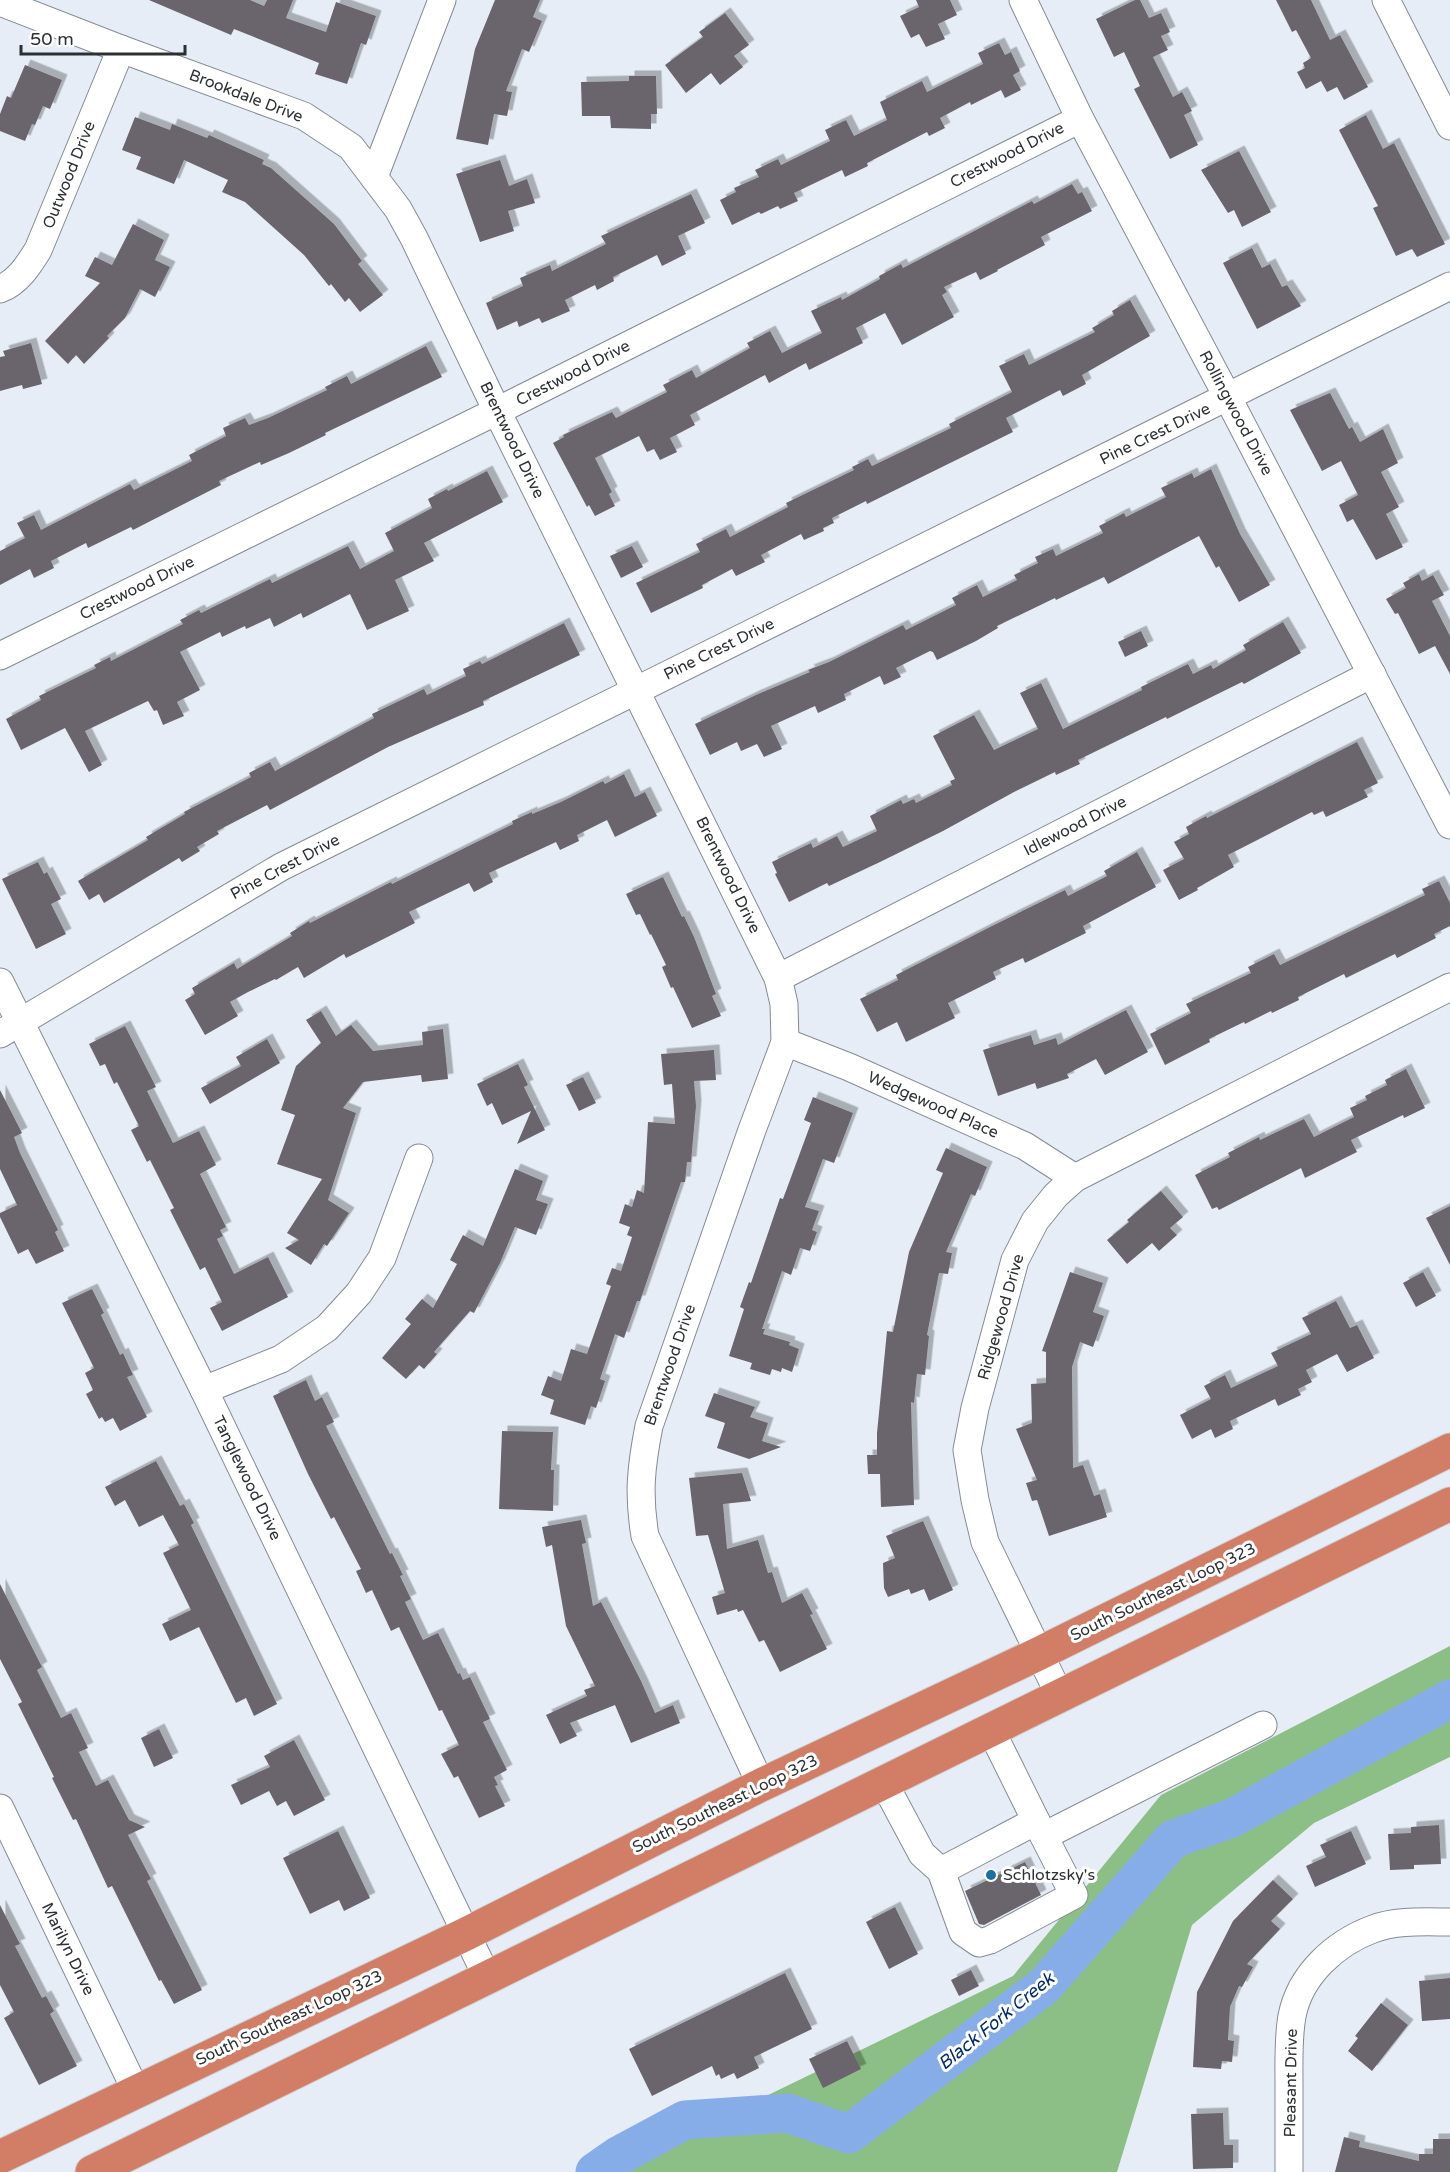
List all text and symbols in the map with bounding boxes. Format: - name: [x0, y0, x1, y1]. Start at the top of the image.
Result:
- scale bar: [21, 18, 184, 56]
- text: 50 m: [30, 28, 74, 50]
- street label: Brookdale Drive: [186, 65, 306, 127]
- street label: Outwood Drive: [38, 118, 100, 232]
- street label: Crestwood Drive: [947, 118, 1067, 192]
- street label: Crestwood Drive: [513, 336, 633, 410]
- street label: Rollingwood Drive: [1195, 347, 1277, 479]
- street label: Brentwood Drive: [475, 378, 549, 502]
- street label: Pine Crest Drive: [1096, 399, 1214, 469]
- street label: Crestwood Drive: [76, 552, 198, 624]
- street label: Pine Crest Drive: [660, 614, 778, 684]
- street label: Idlewood Drive: [1020, 791, 1130, 861]
- street label: Brentwood Drive: [691, 813, 765, 937]
- street label: Pine Crest Drive: [227, 830, 343, 904]
- street label: Wedgewood Place: [864, 1067, 1002, 1143]
- street label: Ridgewood Drive: [973, 1252, 1029, 1382]
- street label: Brentwood Drive: [640, 1302, 700, 1428]
- street label: Tanglewood Drive: [208, 1413, 286, 1543]
- street label: South Southeast Loop 323: [1067, 1538, 1259, 1646]
- street label: South Southeast Loop 323: [629, 1750, 821, 1858]
- place label: Schlotzsky's: [1003, 1865, 1095, 1885]
- marker: Schlotzsky's: [984, 1868, 998, 1882]
- street label: Marilyn Drive: [37, 1899, 99, 1999]
- street label: South Southeast Loop 323: [193, 1966, 385, 2070]
- water label: Black Fork Creek: [934, 1967, 1059, 2074]
- street label: Pleasant Drive: [1280, 2029, 1302, 2137]

